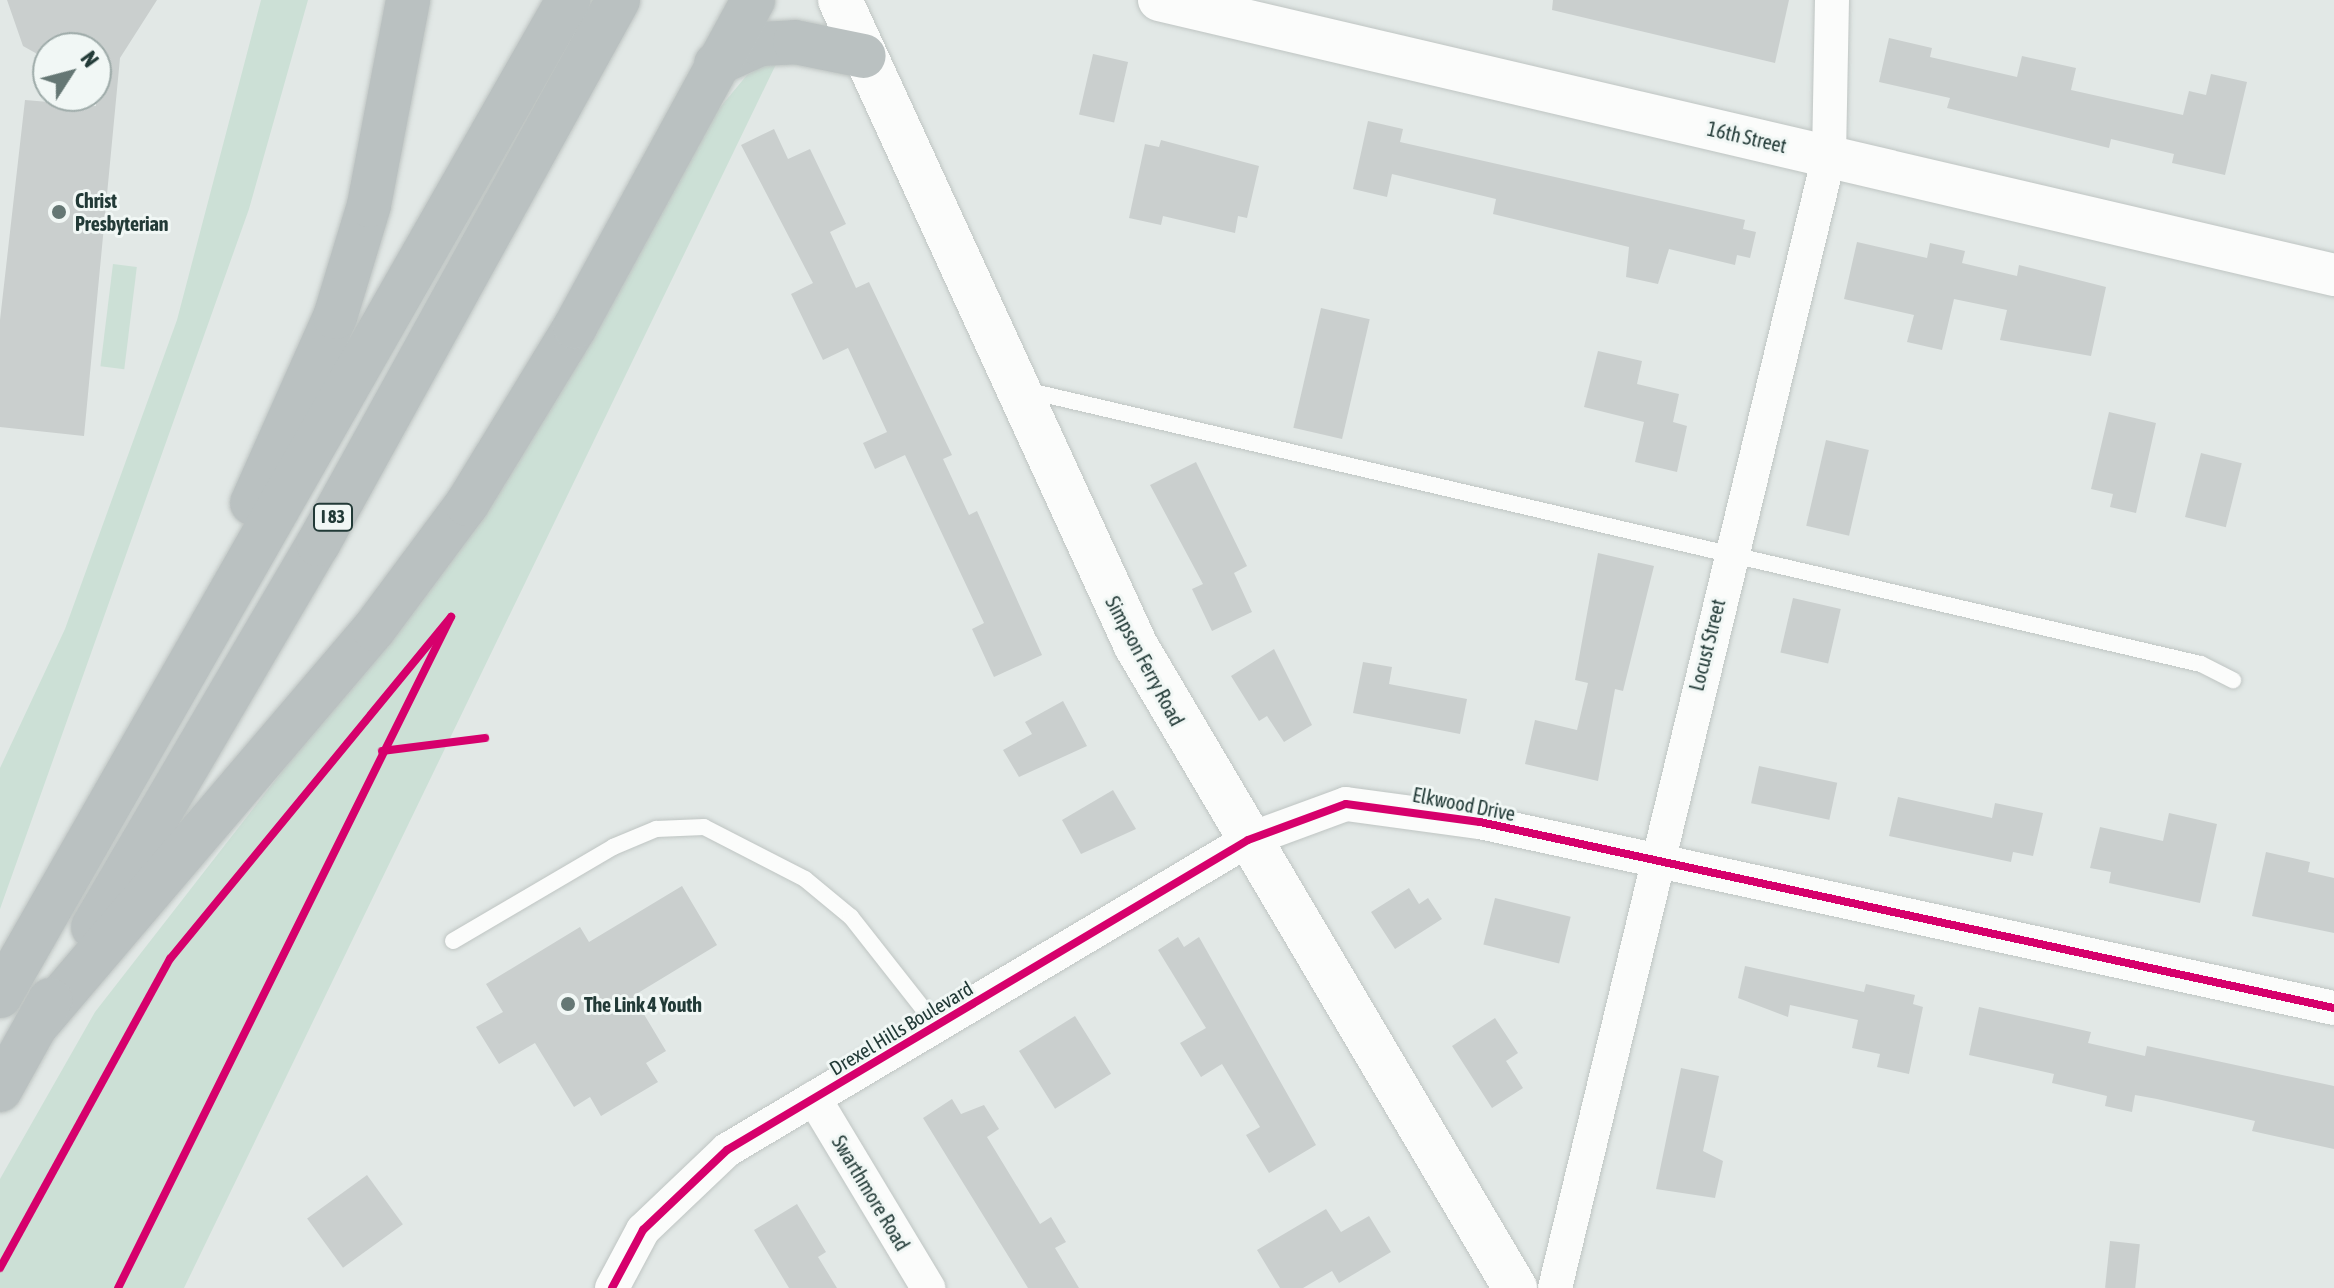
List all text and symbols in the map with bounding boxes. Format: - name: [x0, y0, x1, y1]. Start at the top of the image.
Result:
- north arrow: [32, 32, 112, 112]
- text: N: [75, 46, 104, 72]
- street label: 16th Street: [1705, 116, 1789, 158]
- place label: Christ Presbyterian: [75, 188, 168, 235]
- marker: Christ Presbyterian: [50, 203, 68, 221]
- road number: I 83: [313, 503, 353, 531]
- street label: Simpson Ferry Road: [1101, 592, 1189, 730]
- street label: Locust Street: [1684, 597, 1730, 693]
- street label: Elkwood Drive: [1411, 782, 1517, 826]
- street label: Drexel Hills Boulevard: [825, 976, 977, 1080]
- place label: The Link 4 Youth: [584, 992, 702, 1016]
- marker: The Link 4 Youth: [559, 995, 577, 1013]
- street label: Swarthmore Road: [827, 1131, 915, 1255]

